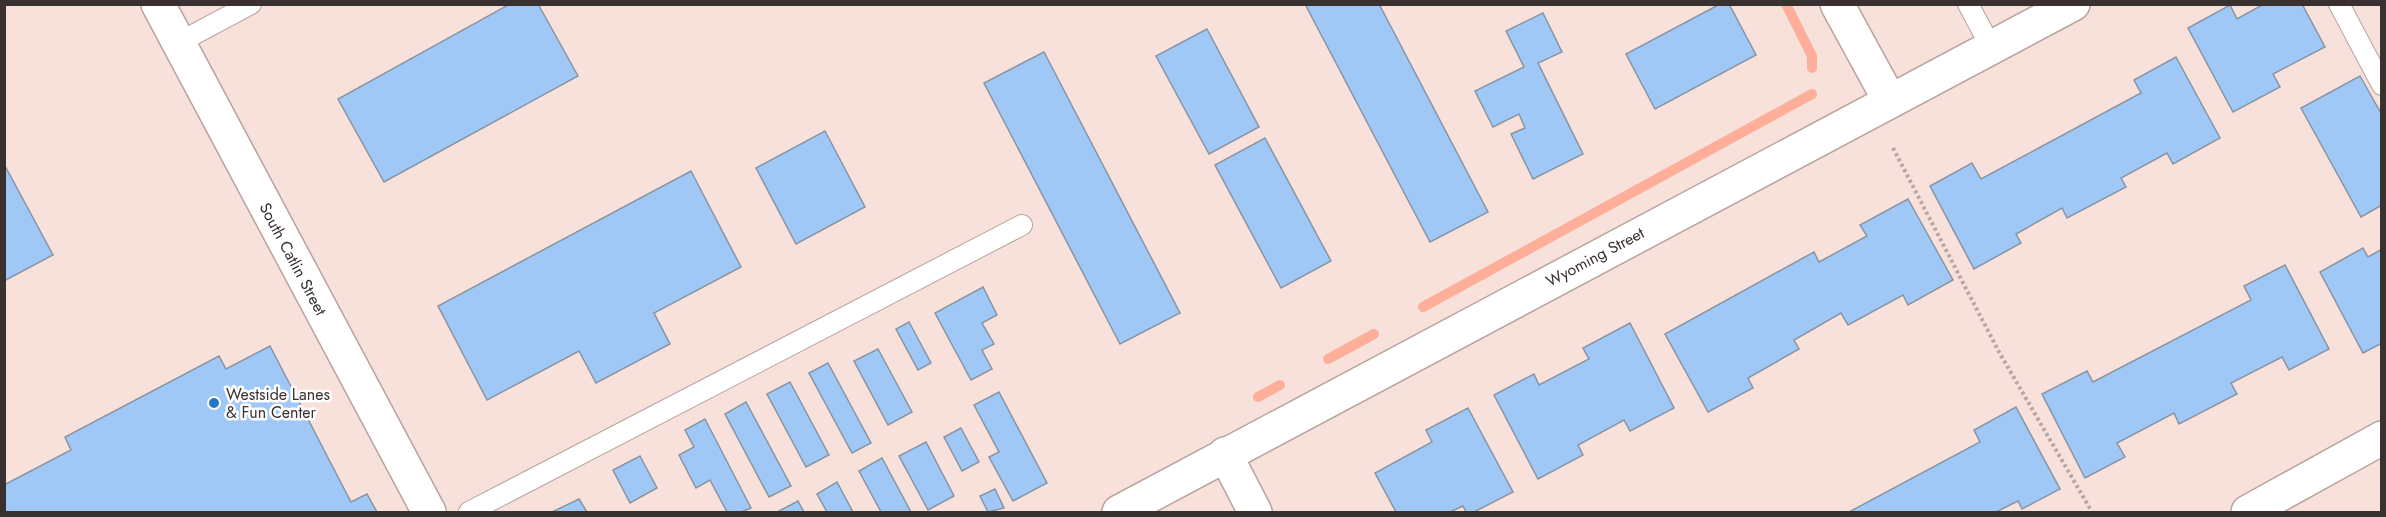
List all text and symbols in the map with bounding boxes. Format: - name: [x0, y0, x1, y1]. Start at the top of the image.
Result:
- street label: South Catlin Street: [254, 199, 332, 320]
- street label: Wyoming Street: [1542, 221, 1648, 293]
- place label: Westside Lanes & Fun Center: [226, 383, 330, 424]
- marker: Westside Lanes & Fun Center: [207, 396, 221, 410]

